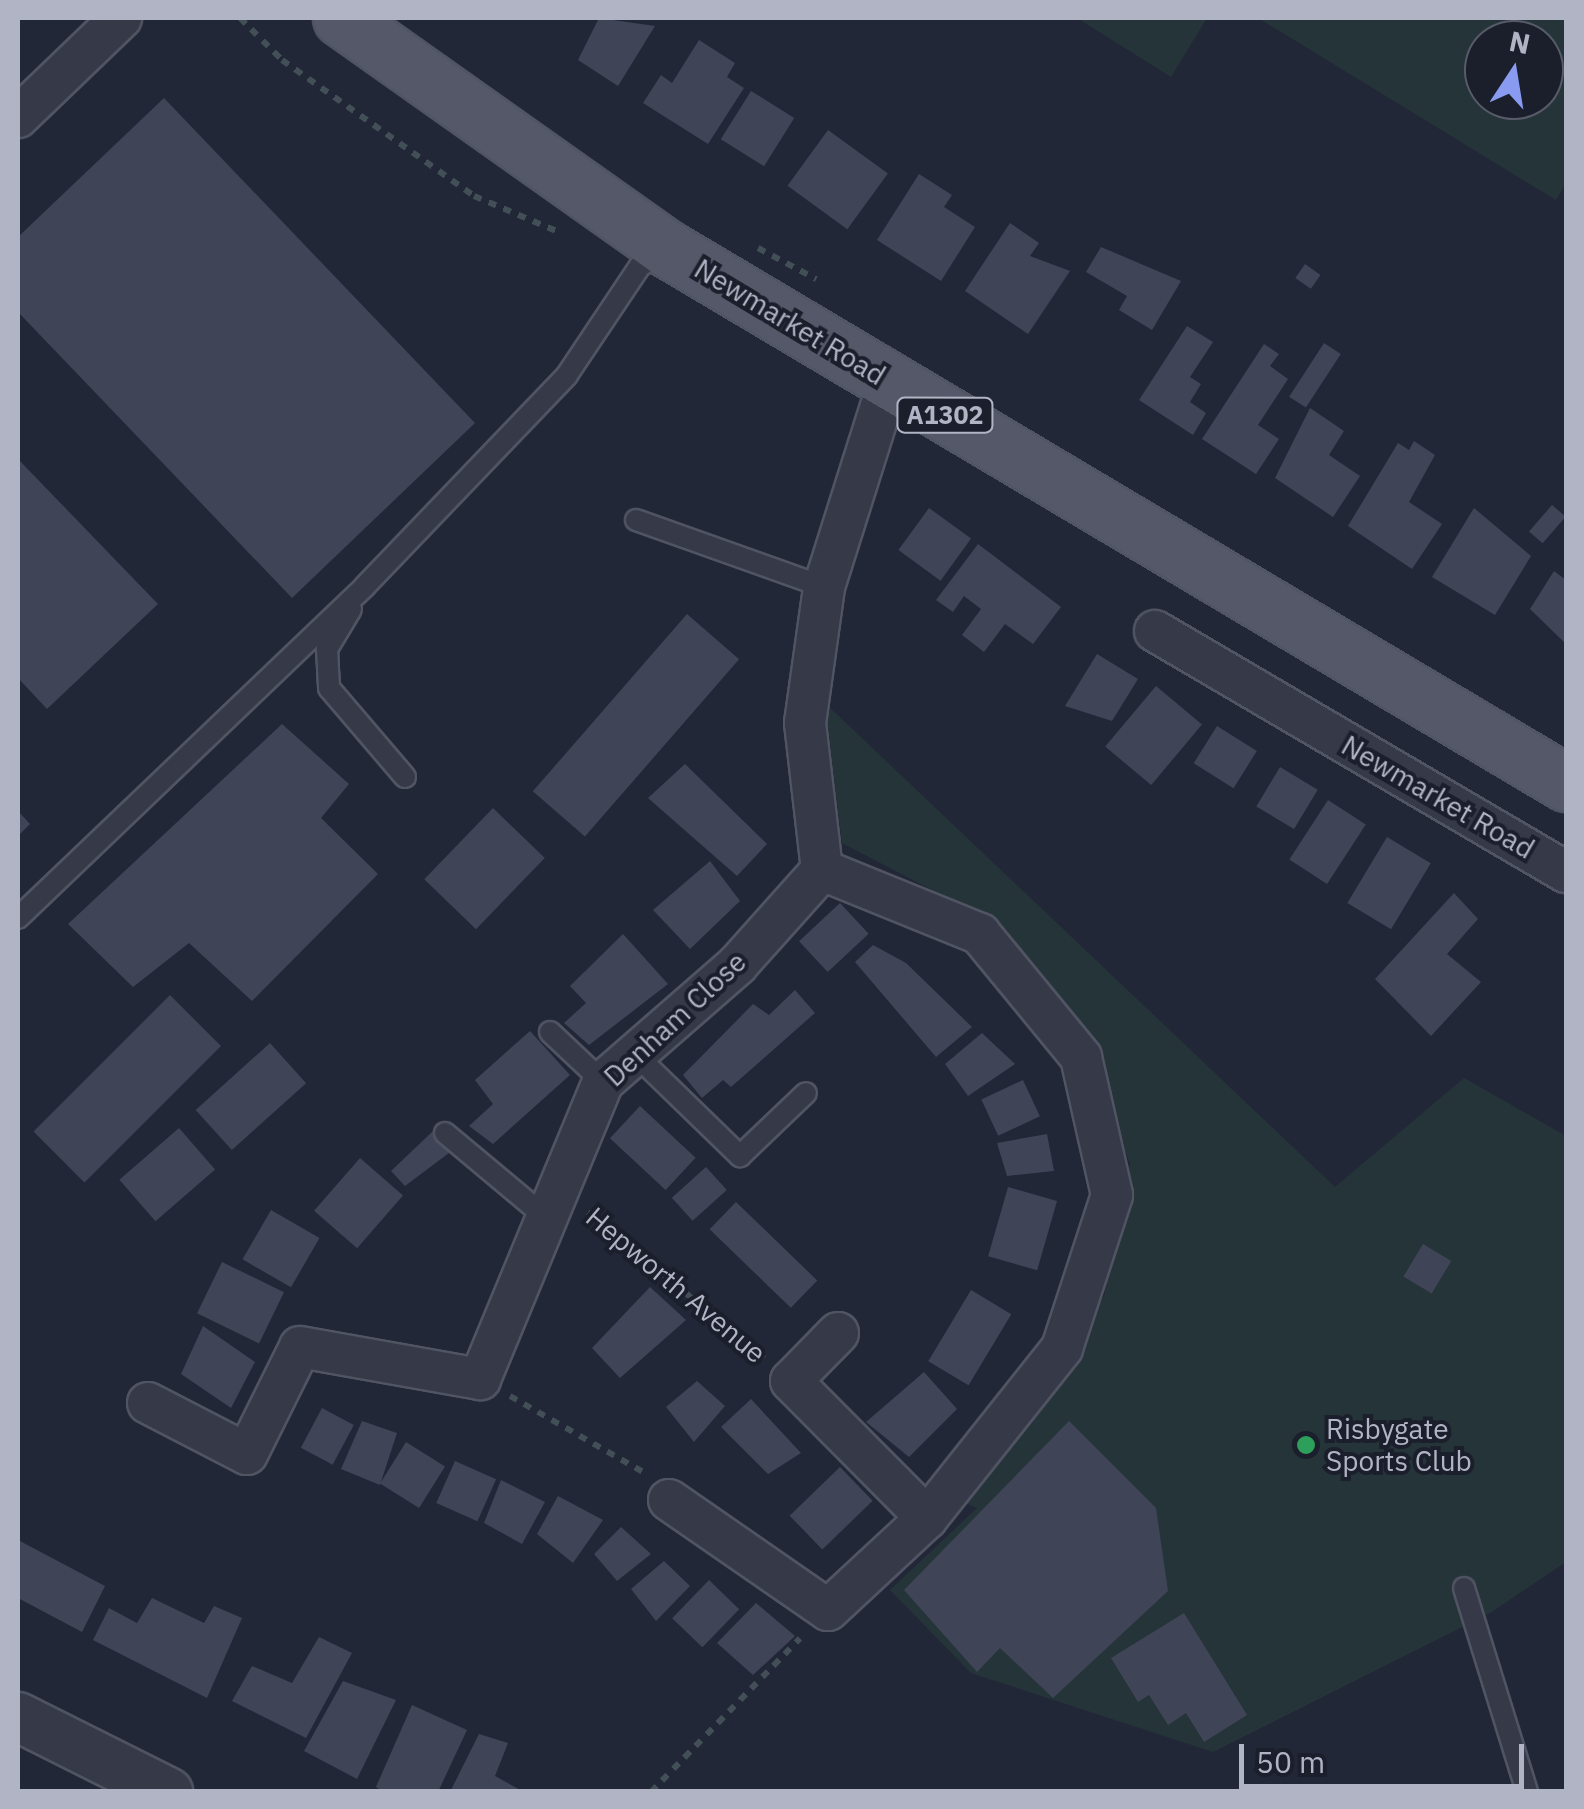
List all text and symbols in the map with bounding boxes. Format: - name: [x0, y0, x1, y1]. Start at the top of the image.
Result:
- north arrow: [1464, 20, 1564, 120]
- text: N: [1506, 22, 1534, 62]
- street label: Newmarket Road: [688, 252, 892, 392]
- road number: A1302: [895, 395, 995, 435]
- street label: Newmarket Road: [1336, 728, 1540, 866]
- street label: Denham Close: [597, 945, 753, 1093]
- street label: Hepworth Avenue: [579, 1200, 773, 1370]
- place label: Risbygate Sports Club: [1326, 1412, 1472, 1478]
- marker: Risbygate Sports Club: [1295, 1434, 1317, 1456]
- scale bar: [1244, 1724, 1529, 1786]
- text: 50 m: [1256, 1742, 1325, 1781]

